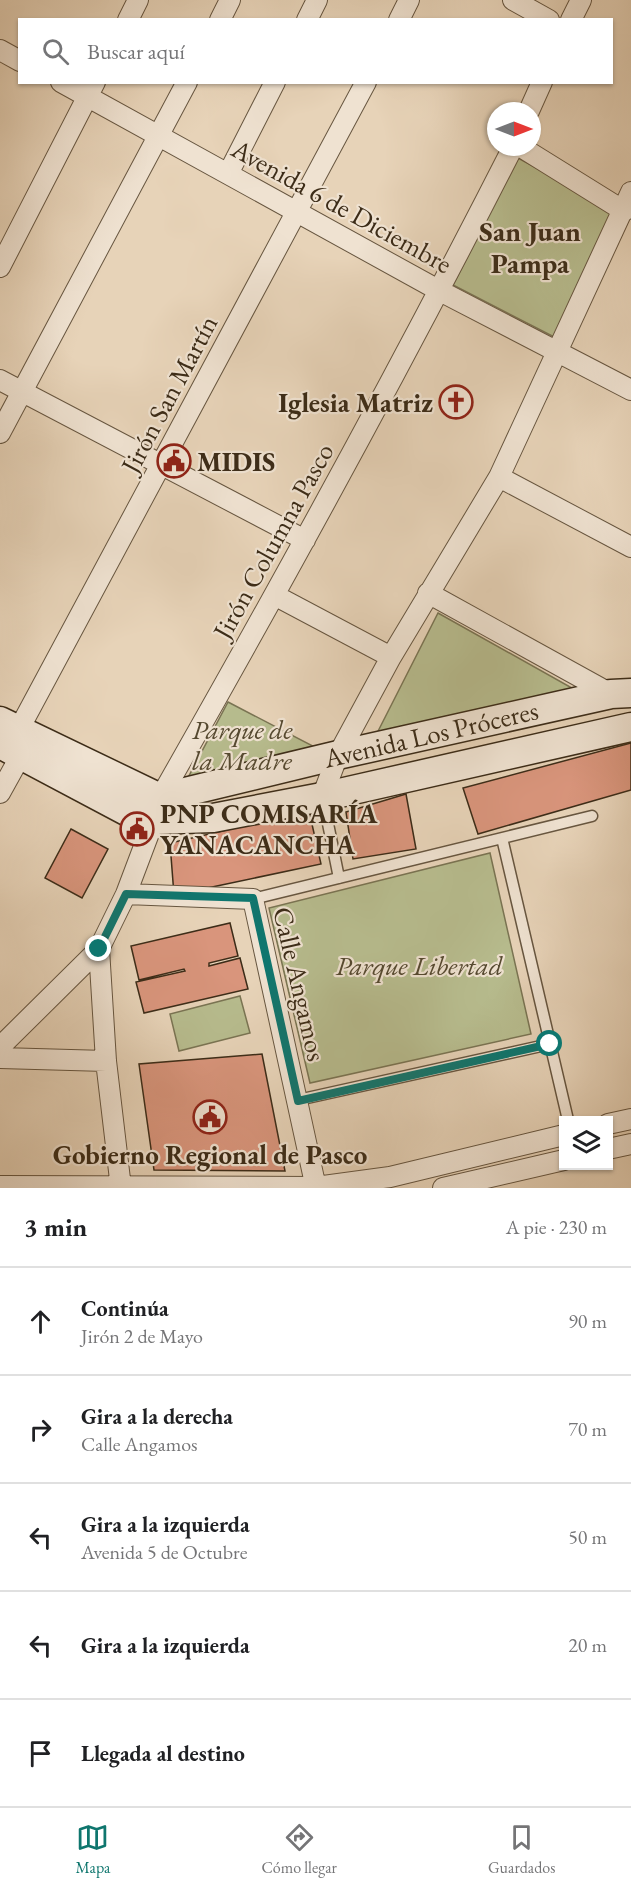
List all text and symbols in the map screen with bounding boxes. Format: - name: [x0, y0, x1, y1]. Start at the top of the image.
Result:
- search box: [18, 18, 613, 84]
- icon: search: [39, 35, 72, 68]
- text: Buscar aquí: [87, 37, 185, 66]
- north arrow: [487, 102, 541, 156]
- street label: Avenida 6 de Diciembre: [225, 130, 458, 281]
- district label: San Juan Pampa: [479, 213, 581, 281]
- street label: Jirón San Martín: [112, 309, 225, 481]
- church icon: Iglesia Matriz: [438, 384, 474, 420]
- place label: Iglesia Matriz: [278, 385, 433, 420]
- street label: Jirón Columna Pasco: [204, 437, 341, 647]
- public building icon: MIDIS: [156, 443, 192, 479]
- place label: MIDIS: [197, 444, 275, 479]
- street label: Avenida Los Próceres: [319, 692, 542, 776]
- park label: Parque de la Madre: [192, 712, 293, 778]
- place label: PNP COMISARÍA YANACANCHA: [160, 796, 378, 862]
- public building icon: PNP COMISARÍA YANACANCHA: [119, 811, 155, 847]
- street label: Calle Angamos: [265, 903, 335, 1065]
- route end: [85, 935, 111, 961]
- park label: Parque Libertad: [335, 948, 504, 984]
- route start: [536, 1030, 562, 1056]
- public building icon: Gobierno Regional de Pasco: [192, 1099, 228, 1135]
- map controls: [559, 1116, 613, 1170]
- button: layers: [559, 1116, 613, 1170]
- place label: Gobierno Regional de Pasco: [53, 1137, 367, 1172]
- text: 3 min: [24, 1210, 87, 1244]
- text: A pie · 230 m: [506, 1214, 607, 1240]
- text: Continúa: [81, 1294, 169, 1323]
- icon: ahead: [24, 1305, 57, 1338]
- text: 90 m: [568, 1308, 607, 1334]
- text: Jirón 2 de Mayo: [81, 1323, 203, 1349]
- text: Gira a la derecha: [81, 1402, 233, 1431]
- icon: right: [24, 1413, 57, 1446]
- text: 70 m: [568, 1416, 607, 1442]
- text: Calle Angamos: [81, 1431, 198, 1457]
- text: Gira a la izquierda: [81, 1510, 250, 1539]
- icon: left: [24, 1521, 57, 1554]
- text: 50 m: [568, 1524, 607, 1550]
- text: Avenida 5 de Octubre: [81, 1539, 248, 1565]
- icon: left: [24, 1629, 57, 1662]
- text: Gira a la izquierda: [81, 1631, 250, 1660]
- text: 20 m: [568, 1632, 607, 1658]
- icon: arrive: [24, 1737, 57, 1770]
- text: Llegada al destino: [81, 1739, 245, 1768]
- tab: Mapa: [76, 1821, 110, 1878]
- tab: Cómo llegar: [261, 1821, 337, 1878]
- tab: Guardados: [488, 1821, 555, 1878]

